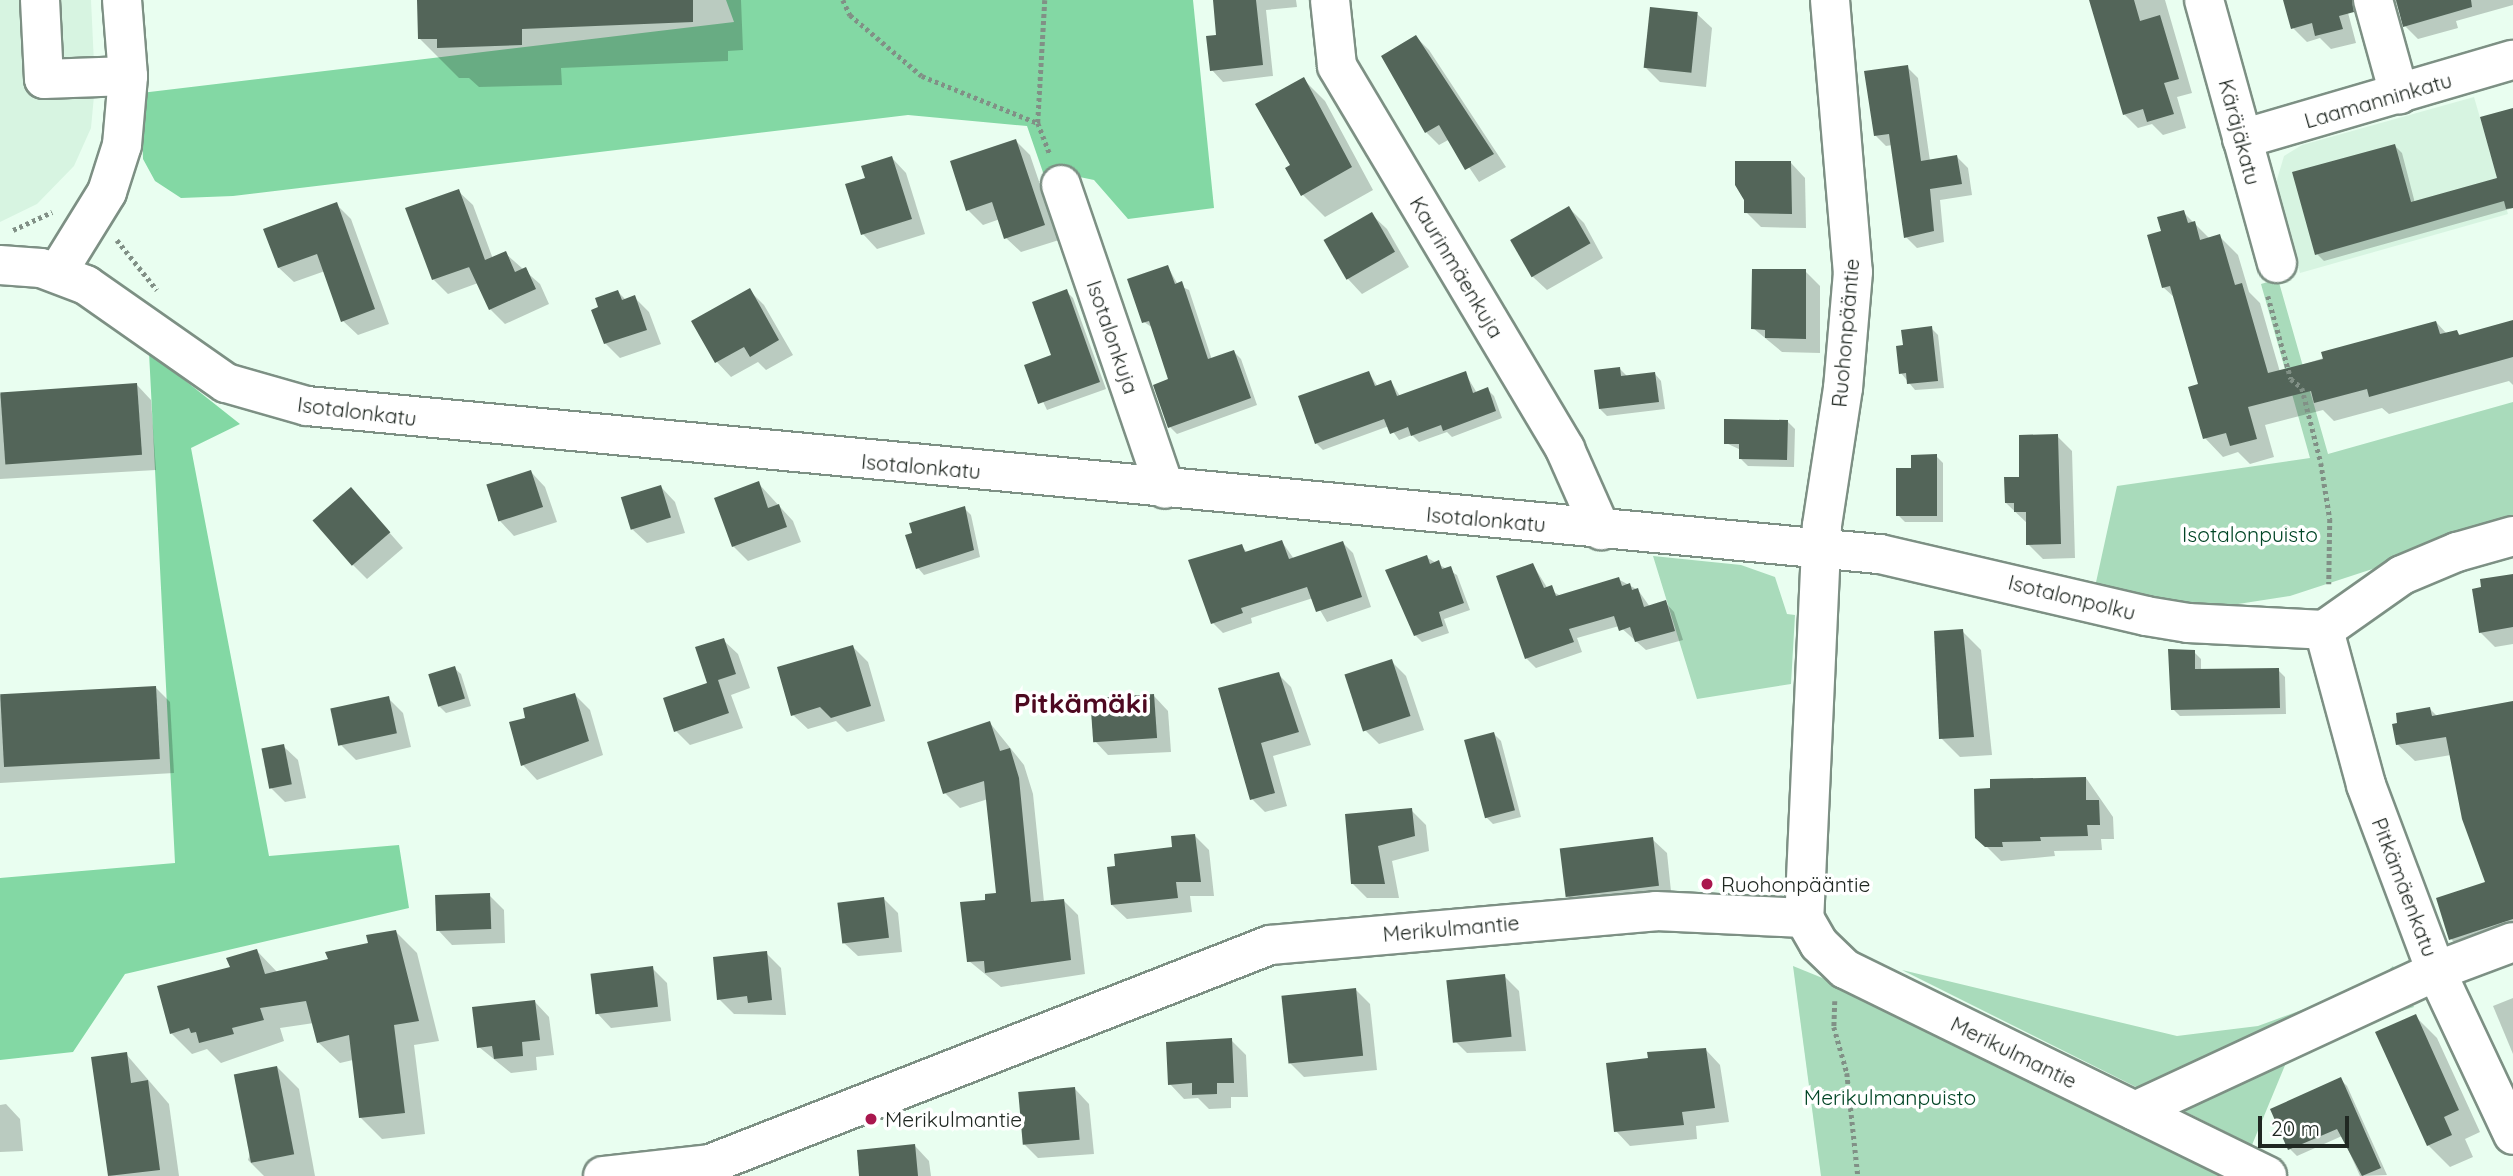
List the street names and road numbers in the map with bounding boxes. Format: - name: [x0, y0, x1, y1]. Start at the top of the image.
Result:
- street label: Laamanninkatu: [2301, 67, 2455, 133]
- street label: Käräjäkatu: [2214, 76, 2266, 188]
- street label: Kaurinmäenkuja: [1405, 192, 1509, 342]
- street label: Ruohonpääntie: [1826, 258, 1864, 408]
- street label: Isotalonkuja: [1082, 277, 1144, 397]
- street label: Isotalonkatu: [296, 391, 418, 431]
- street label: Isotalonkatu: [860, 448, 982, 484]
- street label: Isotalonkatu: [1425, 501, 1547, 537]
- street label: Isotalonpolku: [2006, 569, 2138, 625]
- street label: Pitkämäenkatu: [2367, 814, 2443, 960]
- street label: Merikulmantie: [1382, 909, 1520, 947]
- street label: Merikulmantie: [1947, 1011, 2081, 1093]

